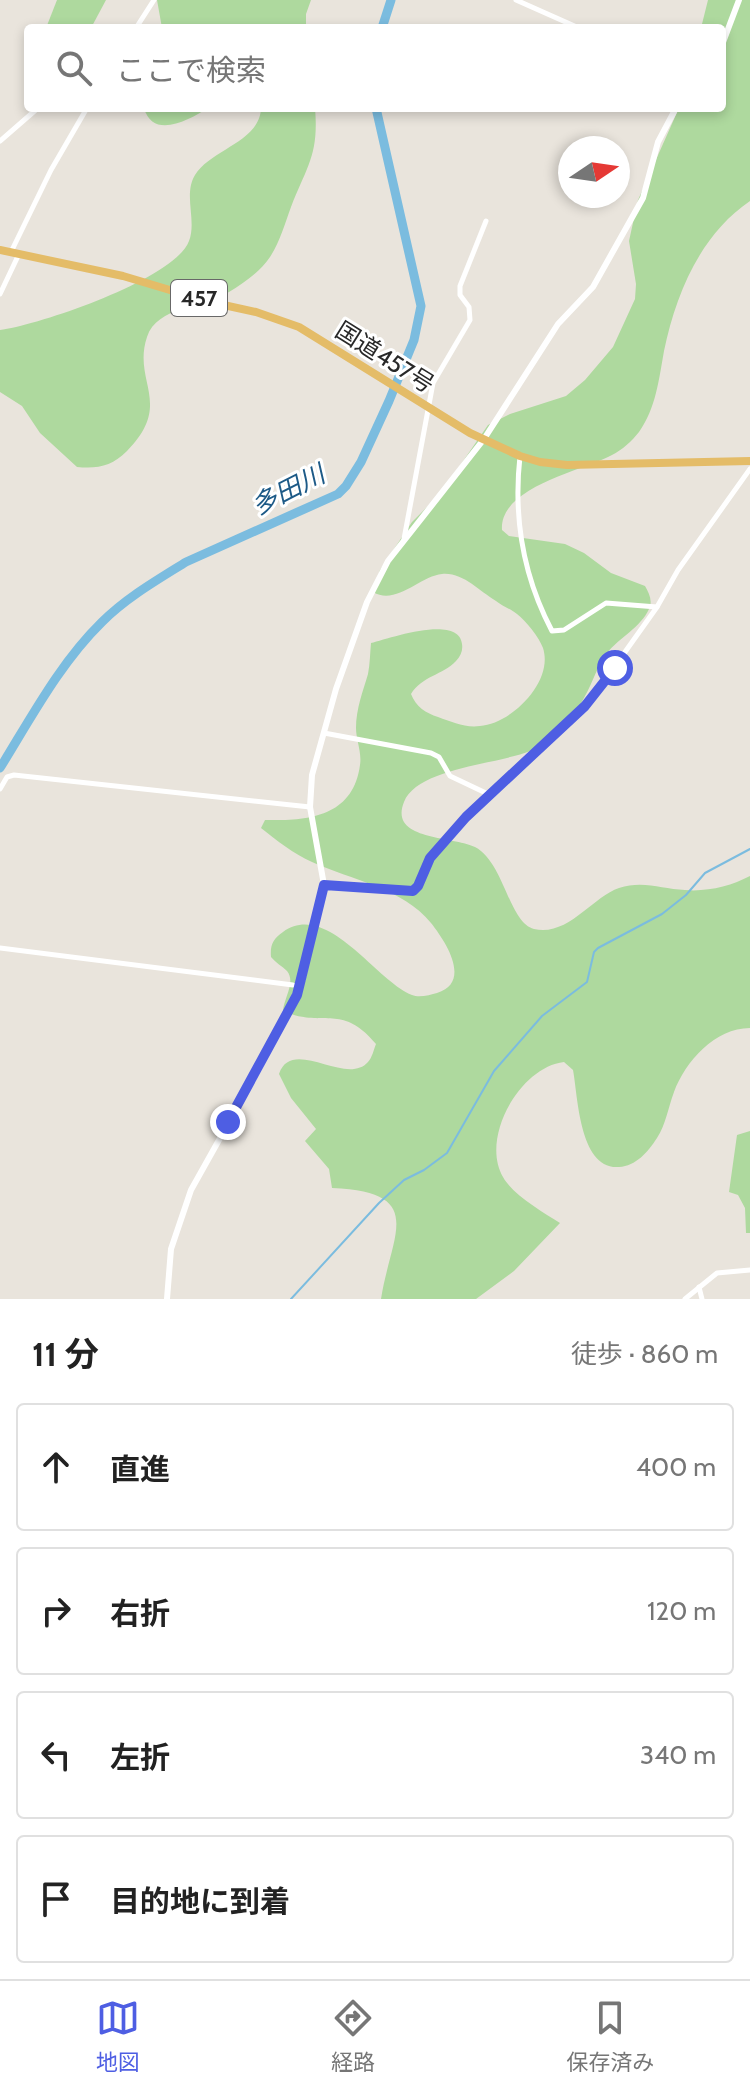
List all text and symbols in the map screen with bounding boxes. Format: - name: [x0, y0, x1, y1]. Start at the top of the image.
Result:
- search box: [24, 24, 726, 112]
- icon: search: [52, 46, 96, 90]
- text: ここで検索: [116, 52, 266, 89]
- north arrow: [558, 136, 630, 208]
- road number: 457: [171, 280, 227, 316]
- street label: 国道457号: [330, 315, 440, 399]
- water label: 多田川: [246, 457, 333, 522]
- route start: [597, 650, 633, 686]
- route end: [210, 1104, 246, 1140]
- text: 11 分: [32, 1333, 99, 1375]
- text: 徒歩 · 860 m: [571, 1338, 718, 1370]
- icon: ahead: [34, 1445, 78, 1489]
- text: 直進: [110, 1451, 170, 1488]
- text: 400 m: [636, 1451, 716, 1483]
- icon: right: [34, 1589, 78, 1633]
- text: 右折: [110, 1595, 170, 1632]
- text: 120 m: [647, 1595, 716, 1627]
- icon: left: [34, 1733, 78, 1777]
- text: 左折: [110, 1739, 170, 1776]
- text: 340 m: [640, 1739, 716, 1771]
- icon: arrive: [34, 1877, 78, 1921]
- text: 目的地に到着: [110, 1883, 290, 1920]
- tab: 地図: [96, 1996, 140, 2076]
- tab: 経路: [331, 1996, 375, 2076]
- tab: 保存済み: [566, 1996, 654, 2076]

